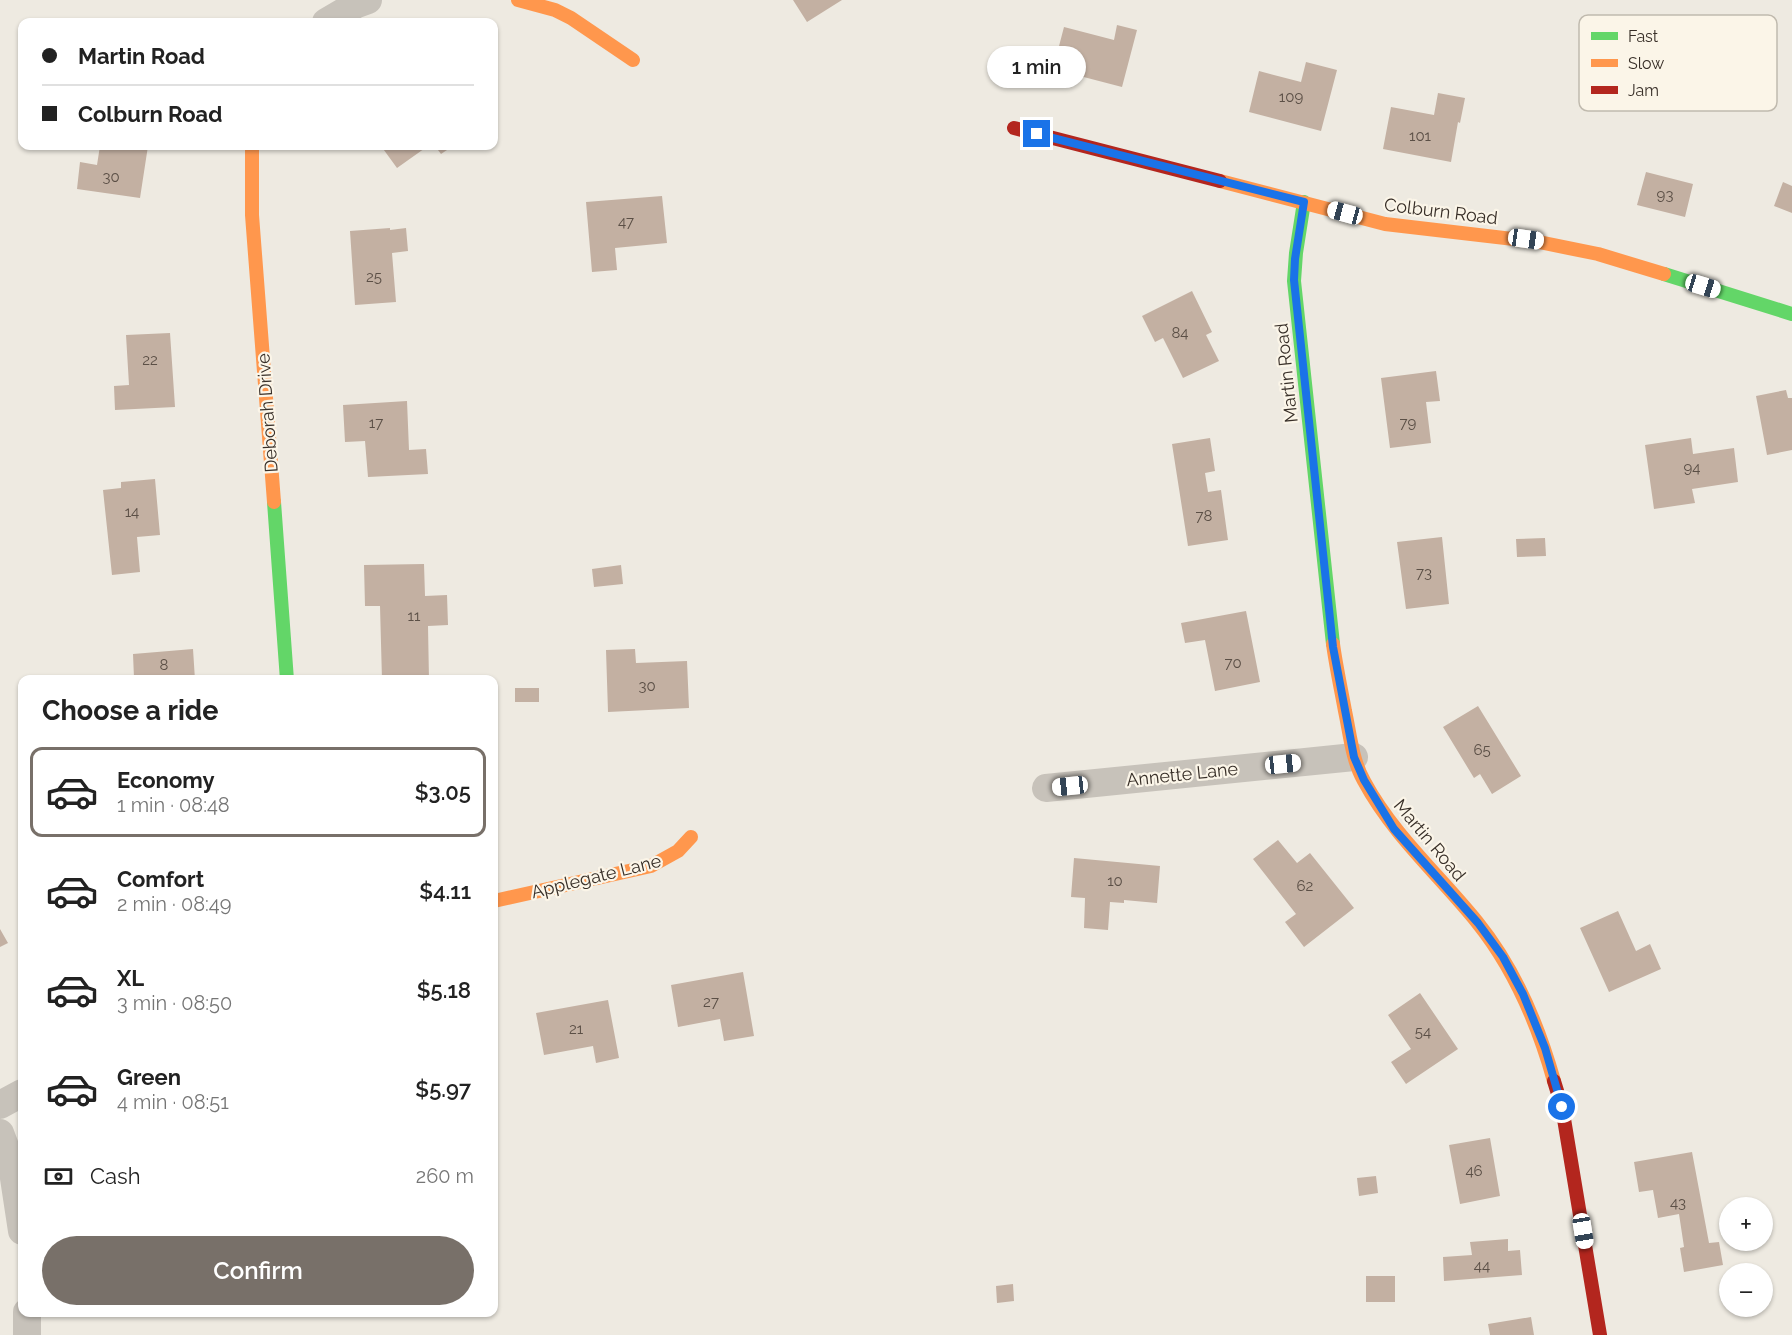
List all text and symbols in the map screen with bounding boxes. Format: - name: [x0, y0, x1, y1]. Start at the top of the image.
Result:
- legend: [1579, 15, 1777, 111]
- text: Fast: [1628, 27, 1659, 46]
- text: Martin Road: [78, 43, 205, 69]
- callout: 1 min: [988, 47, 1086, 89]
- text: Slow: [1628, 54, 1664, 73]
- text: 1 min: [1012, 55, 1061, 79]
- text: Jam: [1628, 81, 1659, 100]
- house number: 109: [1279, 88, 1303, 106]
- text: Colburn Road: [78, 101, 222, 127]
- route end: [1023, 120, 1050, 147]
- house number: 101: [1409, 127, 1432, 145]
- house number: 30: [102, 168, 120, 186]
- house number: 93: [1657, 186, 1673, 204]
- street label: Colburn Road: [1383, 194, 1499, 228]
- car: [1325, 200, 1365, 226]
- house number: 47: [618, 213, 634, 231]
- car: [1507, 228, 1545, 250]
- house number: 25: [366, 268, 382, 286]
- car: [1683, 272, 1723, 300]
- street label: Martin Road: [1270, 322, 1302, 424]
- house number: 84: [1171, 324, 1189, 342]
- house number: 22: [142, 351, 158, 369]
- street label: Deborah Drive: [252, 352, 282, 473]
- house number: 17: [369, 414, 383, 432]
- house number: 79: [1400, 414, 1417, 432]
- house number: 94: [1684, 459, 1700, 477]
- house number: 14: [125, 503, 139, 521]
- house number: 78: [1196, 507, 1213, 525]
- house number: 73: [1416, 564, 1432, 582]
- house number: 11: [408, 607, 421, 625]
- house number: 70: [1224, 654, 1242, 672]
- house number: 8: [160, 656, 169, 674]
- house number: 30: [638, 677, 656, 695]
- text: Choose a ride: [42, 695, 218, 726]
- house number: 65: [1473, 741, 1491, 759]
- car: [1264, 753, 1302, 775]
- street label: Annette Lane: [1125, 758, 1239, 790]
- icon: car: [45, 765, 99, 819]
- text: Economy: [117, 767, 215, 793]
- car: [1051, 775, 1089, 797]
- text: $3.05: [415, 779, 471, 805]
- text: 1 min · 08:48: [117, 793, 230, 817]
- street label: Martin Road: [1390, 795, 1470, 885]
- street label: Applegate Lane: [529, 850, 664, 902]
- icon: car: [45, 864, 99, 918]
- text: Comfort: [117, 866, 204, 892]
- house number: 10: [1107, 872, 1123, 890]
- house number: 62: [1297, 877, 1314, 895]
- text: $4.11: [419, 878, 471, 904]
- text: 2 min · 08:49: [117, 892, 231, 916]
- icon: car: [45, 963, 99, 1017]
- text: XL: [117, 965, 144, 991]
- text: $5.18: [417, 977, 471, 1003]
- text: 3 min · 08:50: [117, 991, 232, 1015]
- house number: 27: [703, 993, 719, 1011]
- house number: 21: [569, 1020, 584, 1038]
- house number: 54: [1415, 1023, 1431, 1041]
- icon: car: [45, 1062, 99, 1116]
- text: Green: [117, 1064, 181, 1090]
- text: $5.97: [415, 1076, 471, 1102]
- text: 4 min · 08:51: [117, 1090, 229, 1114]
- route start: [1548, 1093, 1575, 1120]
- icon: cash: [42, 1160, 75, 1193]
- house number: 46: [1465, 1162, 1483, 1180]
- text: Cash: [90, 1163, 141, 1189]
- text: 260 m: [416, 1164, 474, 1188]
- house number: 43: [1670, 1194, 1686, 1212]
- map controls: [1719, 1197, 1773, 1317]
- button: +: [1719, 1197, 1773, 1251]
- car: [1571, 1212, 1595, 1250]
- button: Confirm: [42, 1236, 474, 1305]
- house number: 44: [1474, 1257, 1490, 1275]
- button: −: [1719, 1263, 1773, 1317]

